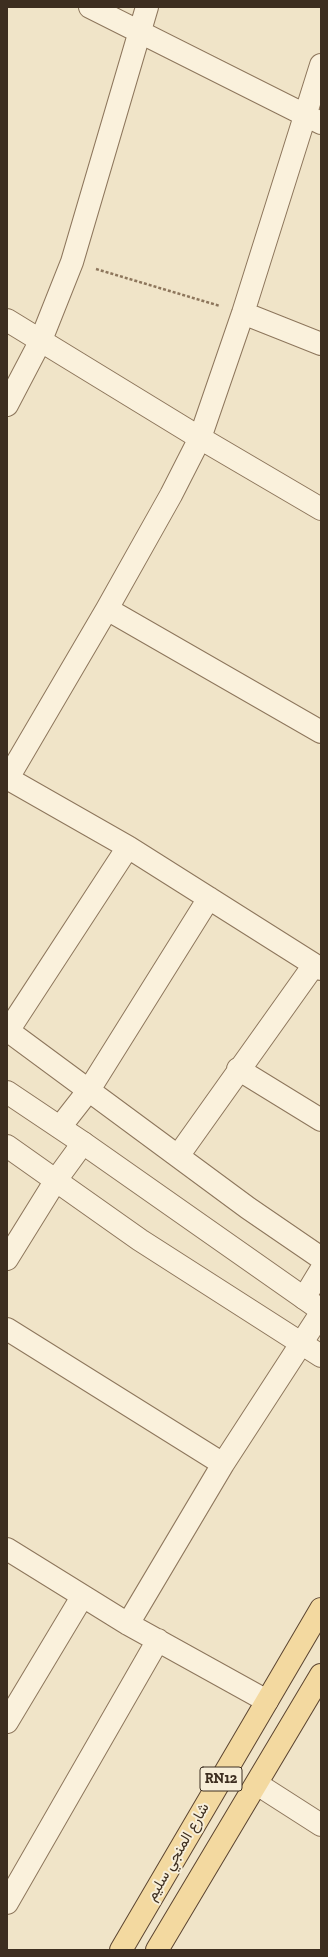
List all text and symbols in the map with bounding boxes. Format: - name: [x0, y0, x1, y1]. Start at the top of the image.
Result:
- road number: RN12: [200, 1767, 242, 1791]
- street label: شارع المنجي سليم: [143, 1800, 213, 1904]

